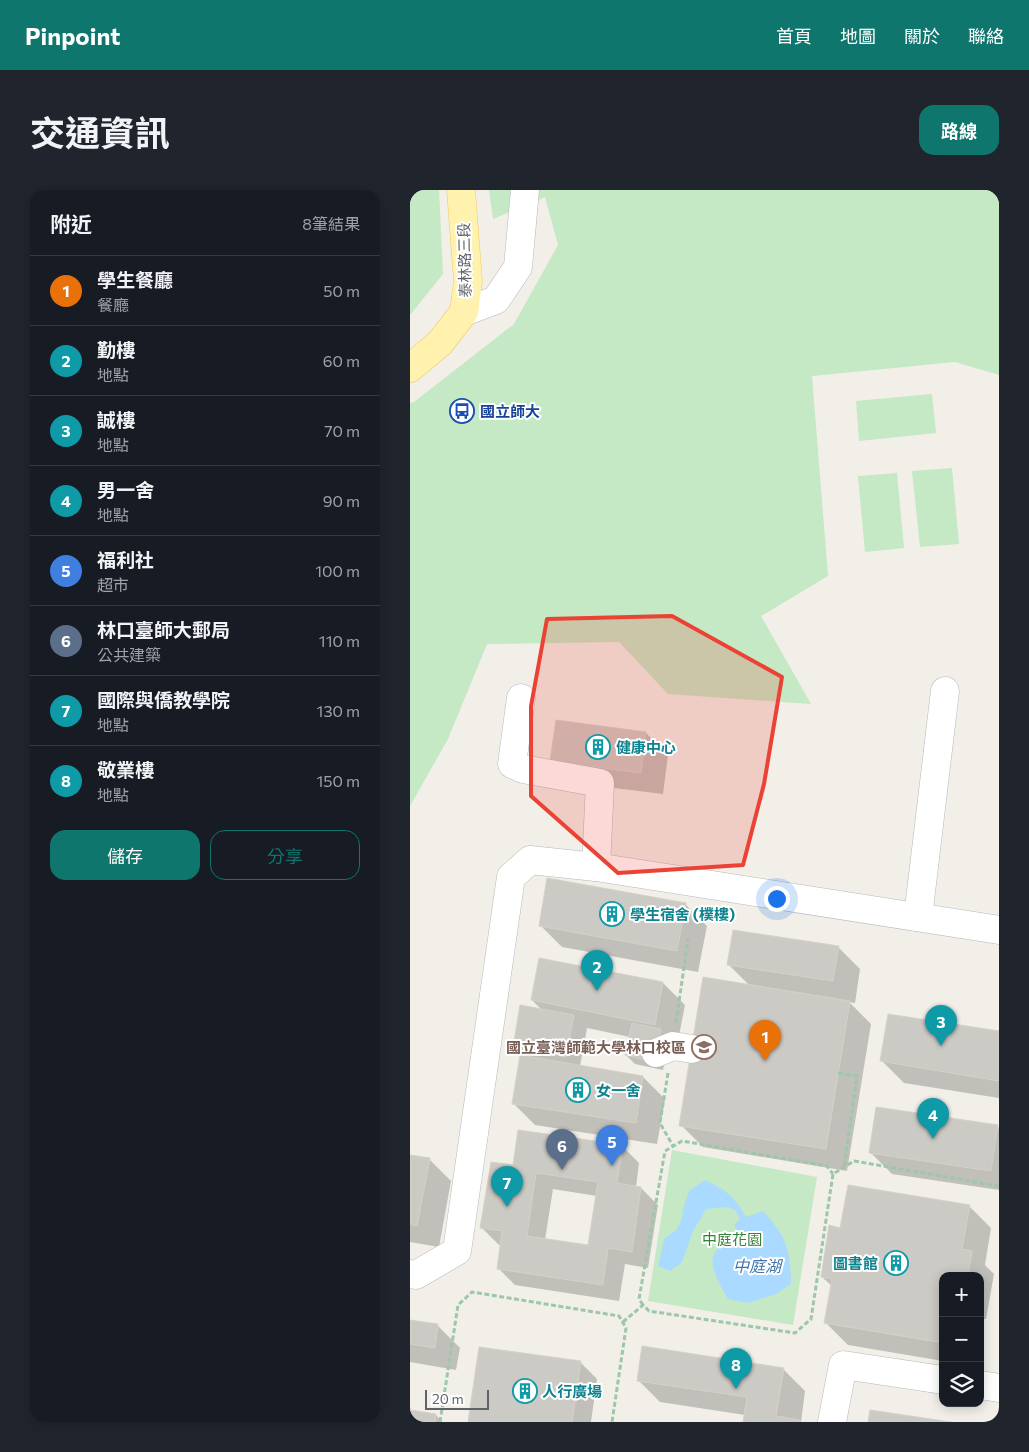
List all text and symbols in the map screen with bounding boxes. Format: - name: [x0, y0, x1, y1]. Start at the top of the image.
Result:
- text: Pinpoint: [25, 21, 120, 50]
- text: 首頁: [776, 25, 812, 47]
- text: 地圖: [840, 25, 876, 47]
- text: 關於: [904, 25, 940, 47]
- text: 聯絡: [968, 25, 1004, 47]
- button: 路線: [919, 105, 999, 155]
- text: 交通資訊: [30, 110, 170, 153]
- text: 附近: [50, 211, 92, 236]
- text: 8筆結果: [302, 214, 360, 233]
- street label: 泰林路三段: [454, 222, 474, 298]
- text: 學生餐廳: [97, 268, 173, 291]
- text: 1: [62, 281, 70, 300]
- text: 50 m: [323, 281, 360, 300]
- text: 餐廳: [97, 295, 129, 314]
- text: 勤樓: [97, 338, 135, 361]
- text: 2: [61, 351, 71, 370]
- text: 60 m: [323, 351, 360, 370]
- text: 地點: [97, 365, 129, 384]
- bus stop icon: 國立師大: [449, 398, 475, 424]
- place label: 國立師大: [480, 402, 540, 420]
- text: 誠樓: [97, 408, 135, 431]
- text: 3: [61, 421, 71, 440]
- text: 70 m: [324, 421, 360, 440]
- text: 地點: [97, 435, 129, 454]
- text: 男一舍: [97, 478, 154, 501]
- text: 4: [61, 491, 71, 510]
- text: 90 m: [323, 491, 360, 510]
- text: 地點: [97, 505, 129, 524]
- text: 福利社: [97, 548, 154, 571]
- text: 5: [61, 561, 71, 580]
- text: 100 m: [315, 561, 360, 580]
- text: 超市: [97, 575, 129, 594]
- text: 林口臺師大郵局: [97, 618, 230, 641]
- text: 6: [61, 631, 71, 650]
- text: 110 m: [319, 631, 360, 650]
- text: 公共建築: [97, 645, 161, 664]
- text: 國際與僑教學院: [97, 688, 230, 711]
- text: 7: [62, 701, 70, 720]
- text: 130 m: [317, 701, 360, 720]
- text: 地點: [97, 715, 129, 734]
- building icon: 健康中心: [585, 734, 611, 760]
- place label: 健康中心: [616, 738, 676, 756]
- text: 敬業樓: [97, 758, 154, 781]
- text: 8: [61, 771, 71, 790]
- text: 150 m: [317, 771, 360, 790]
- text: 地點: [97, 785, 129, 804]
- button: 儲存: [50, 830, 200, 880]
- button: 分享: [210, 830, 360, 880]
- your location: [764, 886, 790, 912]
- building icon: 學生宿舍 (樸樓): [599, 901, 625, 927]
- place label: 學生宿舍 (樸樓): [630, 905, 735, 923]
- pin: 2: [581, 950, 613, 991]
- pin: 3: [925, 1005, 957, 1046]
- pin: 1: [749, 1020, 781, 1061]
- school or university icon: 國立臺灣師範大學林口校區: [691, 1034, 717, 1060]
- place label: 國立臺灣師範大學林口校區: [506, 1038, 686, 1056]
- building icon: 女一舍: [565, 1077, 591, 1103]
- place label: 女一舍: [596, 1081, 641, 1099]
- pin: 4: [917, 1098, 949, 1139]
- pin: 5: [596, 1125, 628, 1166]
- pin: 6: [546, 1129, 578, 1170]
- pin: 7: [491, 1166, 523, 1207]
- park label: 中庭花園: [702, 1230, 762, 1248]
- building icon: 圖書館: [883, 1250, 909, 1276]
- place label: 圖書館: [833, 1254, 878, 1272]
- water label: 中庭湖: [733, 1256, 784, 1275]
- map controls: [939, 1272, 984, 1407]
- button: +: [939, 1272, 984, 1317]
- button: −: [939, 1317, 984, 1362]
- pin: 8: [720, 1348, 752, 1389]
- button: layers: [939, 1362, 984, 1407]
- building icon: 人行廣場: [512, 1378, 538, 1404]
- place label: 人行廣場: [542, 1382, 602, 1400]
- scale bar: [425, 1387, 489, 1410]
- text: 20 m: [432, 1390, 464, 1407]

